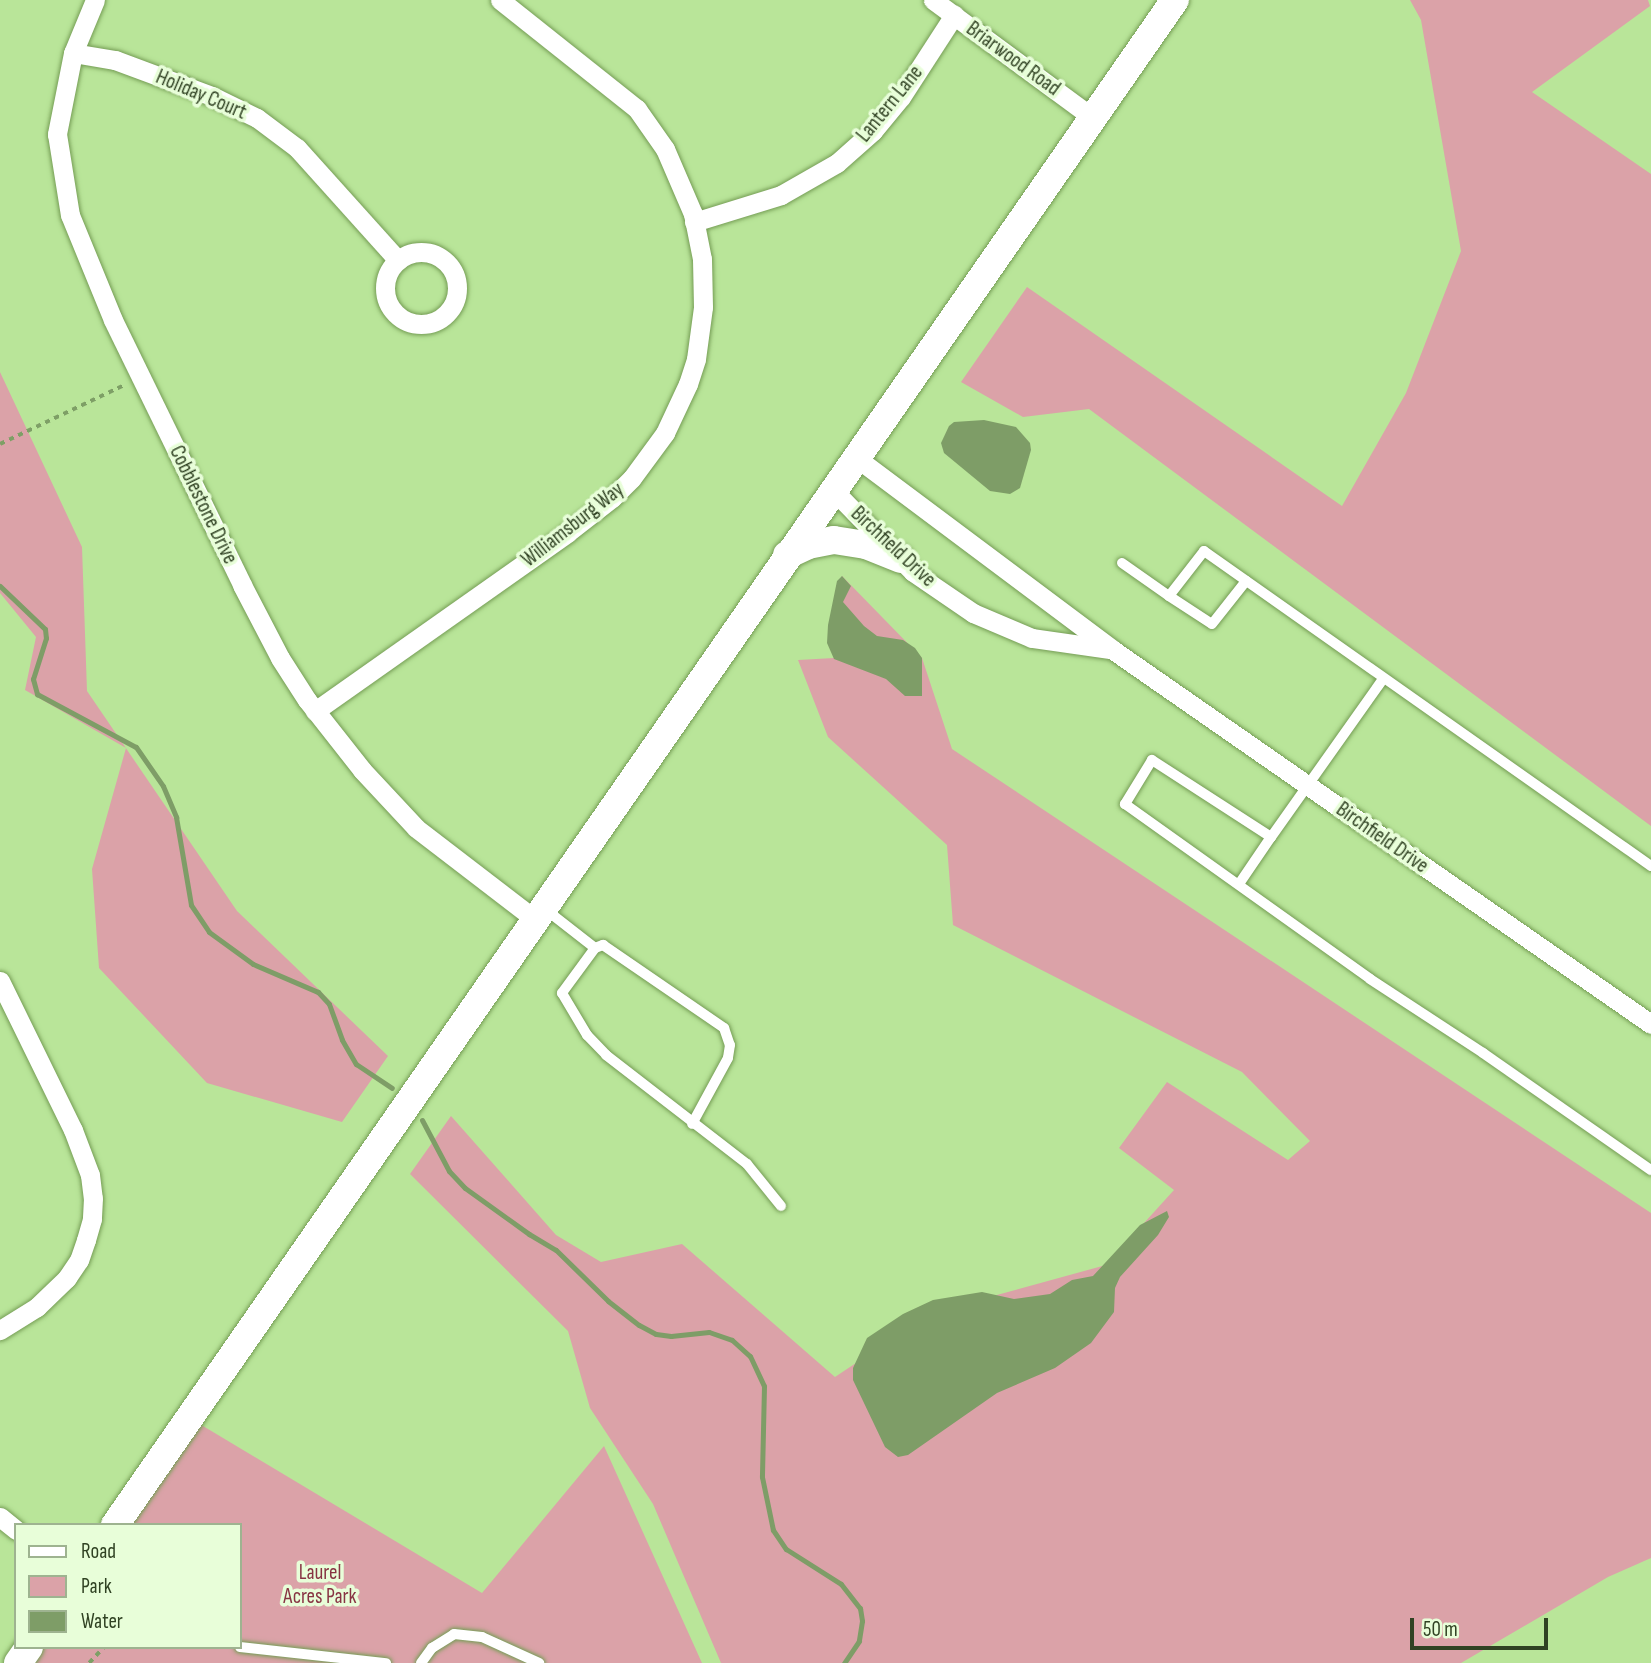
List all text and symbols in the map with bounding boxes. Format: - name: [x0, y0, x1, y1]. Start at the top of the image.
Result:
- street label: Briarwood Road: [961, 17, 1065, 101]
- street label: Lantern Lane: [851, 61, 929, 147]
- street label: Holiday Court: [152, 65, 250, 125]
- street label: Cobblestone Drive: [164, 442, 242, 568]
- street label: Williamsburg Way: [517, 477, 629, 573]
- street label: Birchfield Drive: [845, 501, 941, 593]
- street label: Birchfield Drive: [1331, 797, 1433, 879]
- legend: [14, 1523, 242, 1649]
- text: Road: [81, 1539, 116, 1564]
- park label: Laurel Acres Park: [283, 1560, 357, 1610]
- text: Park: [81, 1574, 112, 1599]
- scale bar: [1413, 1604, 1551, 1648]
- text: Water: [81, 1609, 123, 1634]
- text: 50 m: [1423, 1617, 1458, 1642]

